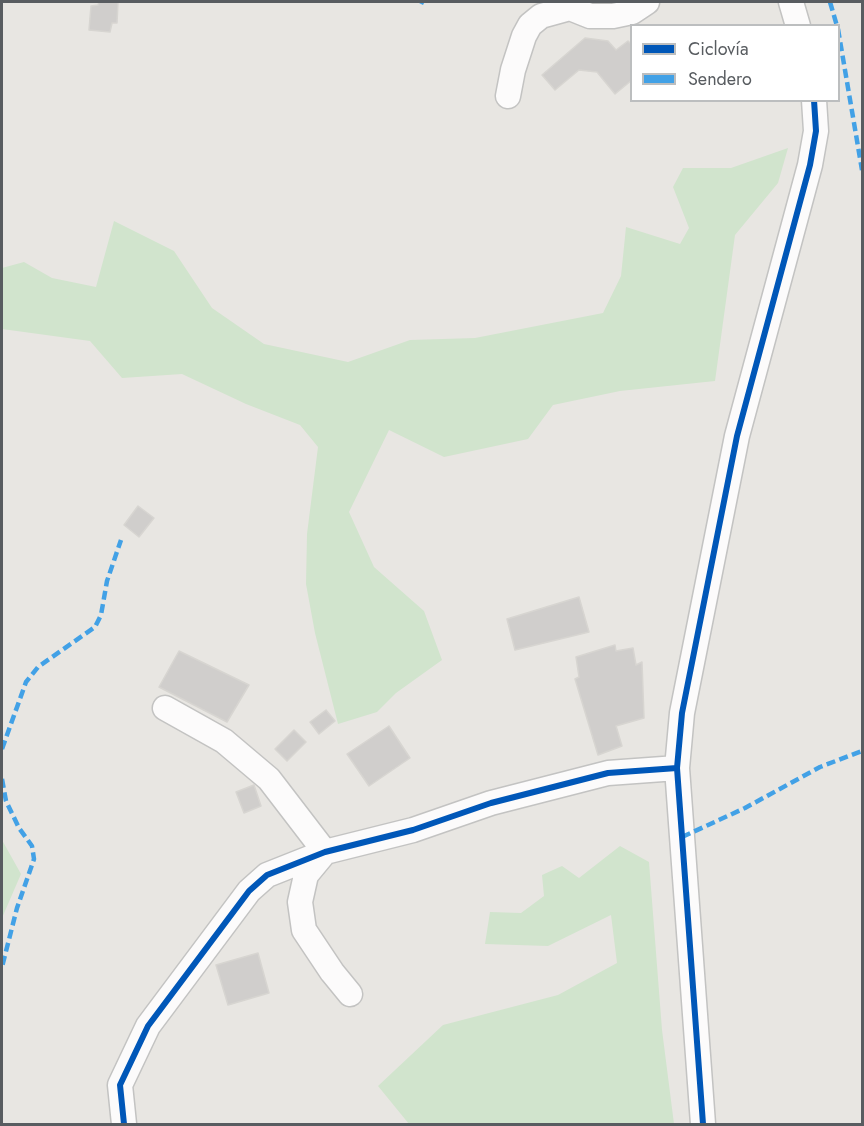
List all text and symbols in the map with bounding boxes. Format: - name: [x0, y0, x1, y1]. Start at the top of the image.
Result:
- legend: [630, 24, 840, 102]
- text: Ciclovía: [688, 36, 749, 62]
- text: Sendero: [688, 66, 752, 92]

